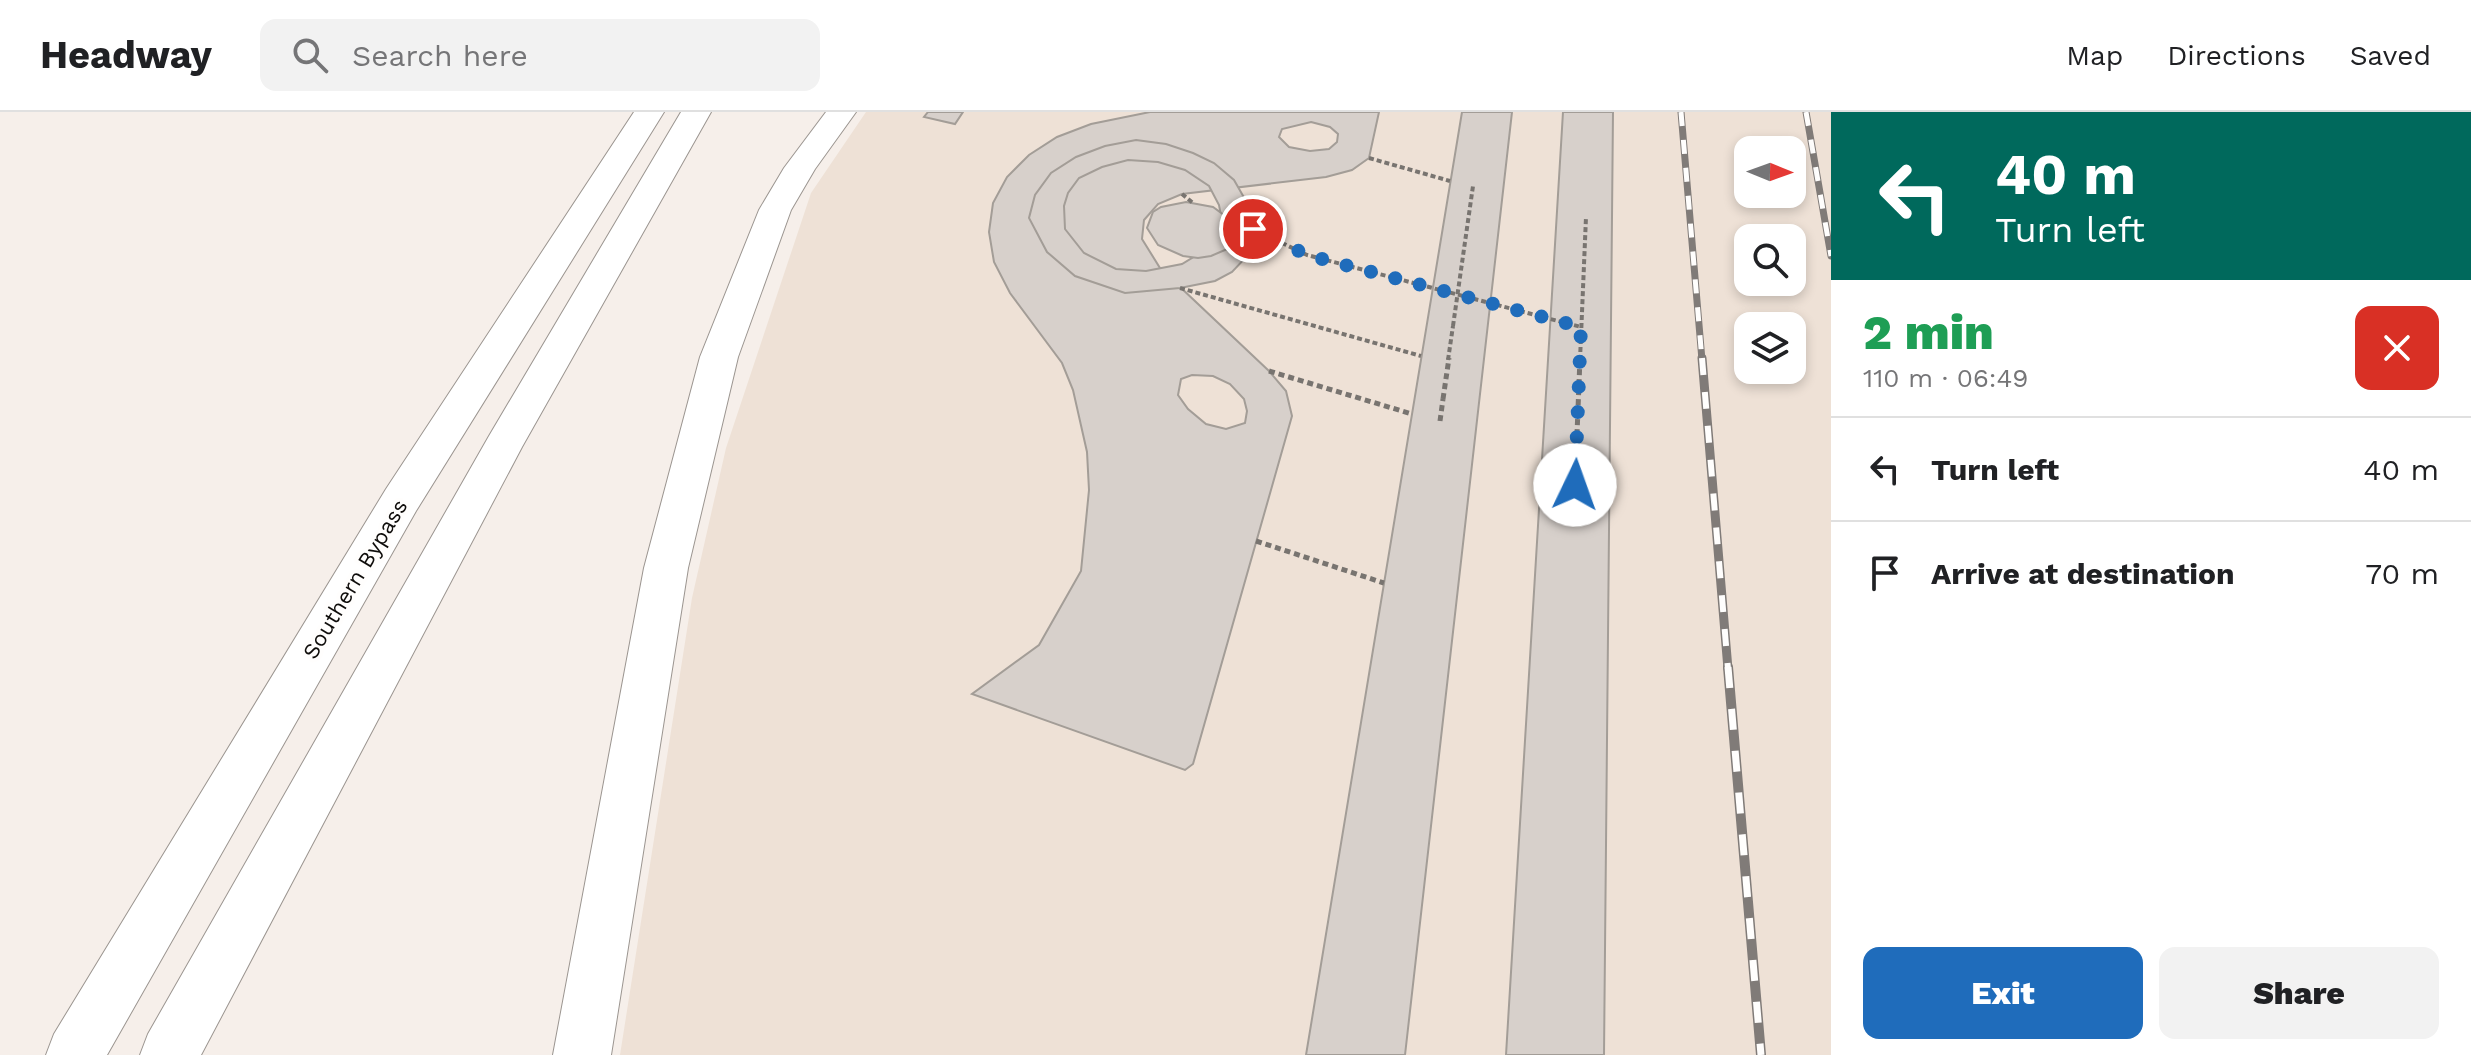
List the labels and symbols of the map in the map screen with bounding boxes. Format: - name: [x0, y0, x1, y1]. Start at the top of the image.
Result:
- north arrow: [1734, 136, 1806, 208]
- pin: [1219, 195, 1287, 263]
- position arrow: [1533, 443, 1617, 527]
- street label: Southern Bypass: [298, 495, 412, 663]

